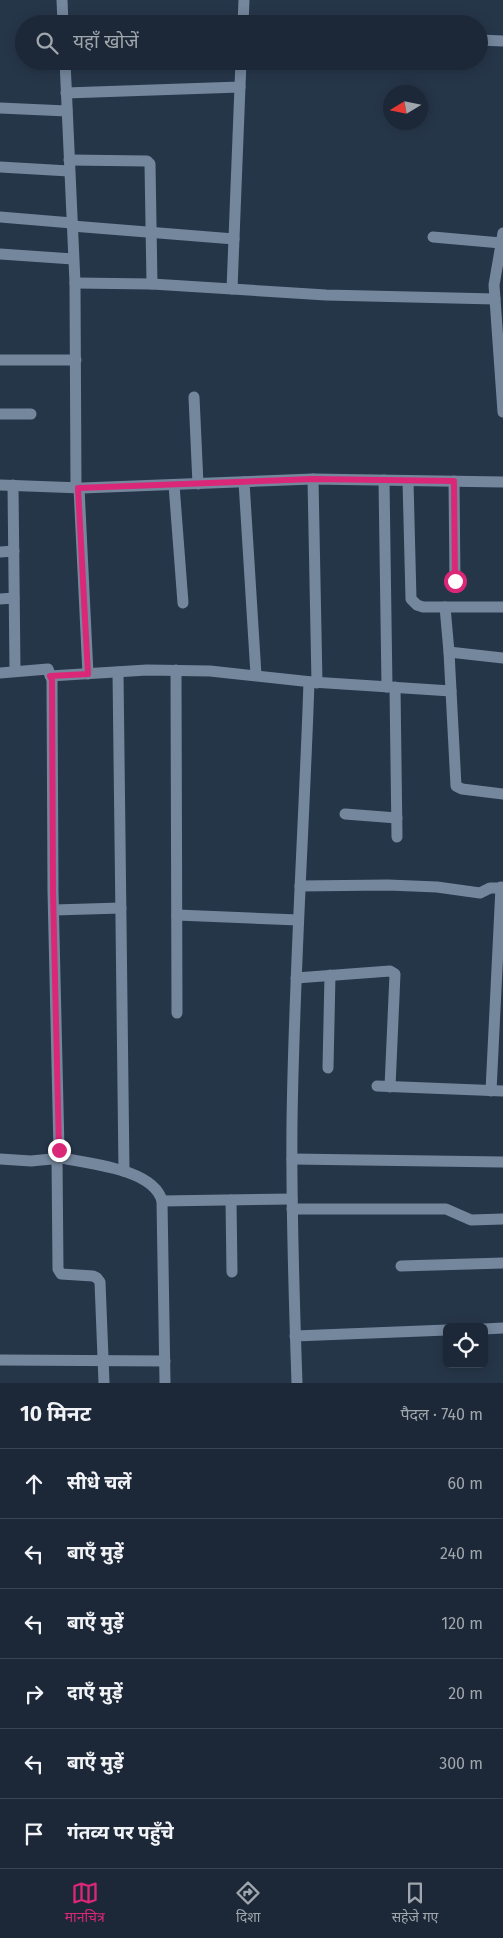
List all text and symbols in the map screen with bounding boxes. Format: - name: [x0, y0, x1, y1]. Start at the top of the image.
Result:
- search box: [15, 15, 488, 70]
- icon: search: [33, 29, 61, 57]
- text: यहाँ खोजें: [73, 30, 139, 53]
- north arrow: [383, 85, 428, 130]
- route start: [444, 570, 467, 593]
- route end: [48, 1139, 71, 1162]
- map controls: [443, 1323, 488, 1368]
- button: locate: [443, 1323, 488, 1368]
- text: 10 मिनट: [20, 1401, 91, 1427]
- text: पैदल · 740 m: [400, 1405, 483, 1424]
- icon: ahead: [20, 1470, 48, 1498]
- text: सीधे चलें: [67, 1471, 131, 1494]
- text: 60 m: [448, 1474, 483, 1493]
- icon: left: [20, 1540, 48, 1568]
- text: बाएँ मुड़ें: [67, 1541, 124, 1564]
- text: 240 m: [440, 1544, 483, 1563]
- icon: left: [20, 1610, 48, 1638]
- text: बाएँ मुड़ें: [67, 1611, 124, 1634]
- text: 120 m: [441, 1614, 483, 1633]
- icon: right: [20, 1680, 48, 1708]
- text: दाएँ मुड़ें: [67, 1681, 123, 1704]
- text: 20 m: [448, 1684, 483, 1703]
- icon: left: [20, 1750, 48, 1778]
- text: बाएँ मुड़ें: [67, 1751, 124, 1774]
- text: 300 m: [439, 1754, 483, 1773]
- icon: arrive: [20, 1820, 48, 1848]
- text: गंतव्य पर पहुँचे: [67, 1821, 174, 1844]
- tab: मानचित्र: [65, 1879, 105, 1928]
- tab: दिशा: [234, 1879, 262, 1928]
- tab: सहेजे गए: [392, 1879, 438, 1928]

